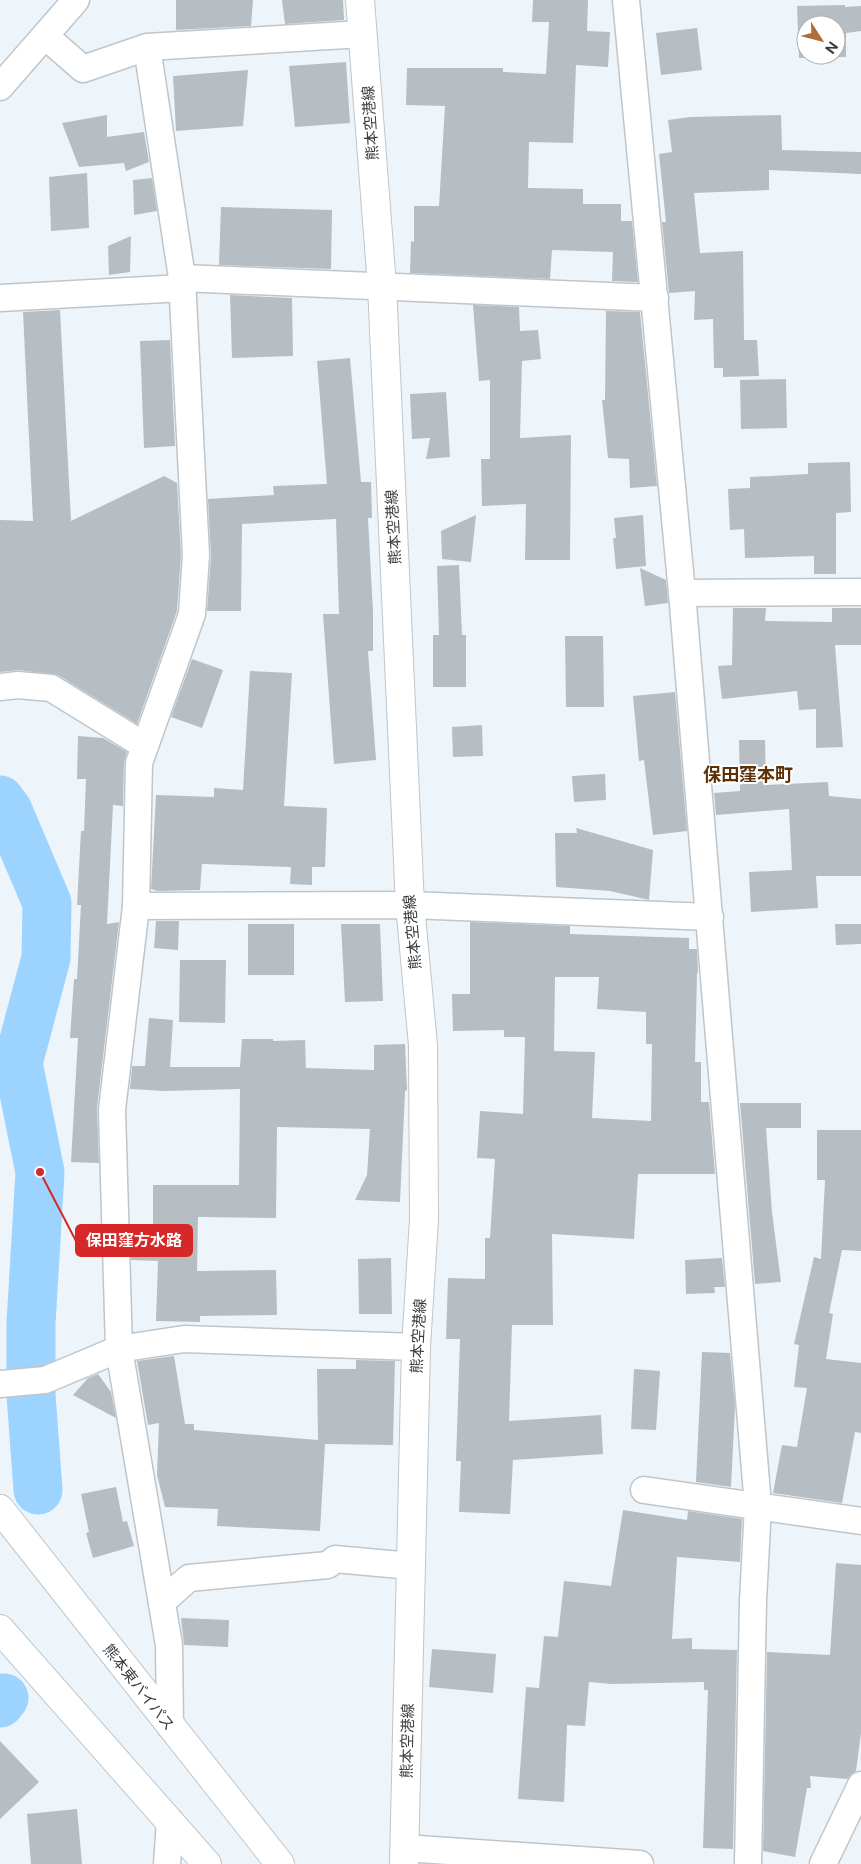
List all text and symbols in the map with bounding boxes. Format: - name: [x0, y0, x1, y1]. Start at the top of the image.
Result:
- north arrow: [796, 15, 846, 65]
- text: N: [822, 39, 841, 57]
- street label: 熊本空港線: [359, 85, 381, 161]
- street label: 熊本空港線: [383, 489, 403, 565]
- district label: 保田窪本町: [703, 764, 793, 785]
- street label: 熊本空港線: [400, 894, 424, 970]
- callout: 保田窪方水路: [76, 1225, 192, 1256]
- text: 保田窪方水路: [86, 1231, 182, 1250]
- street label: 熊本空港線: [408, 1298, 428, 1374]
- street label: 熊本東バイパス: [100, 1641, 178, 1733]
- street label: 熊本空港線: [398, 1703, 416, 1779]

